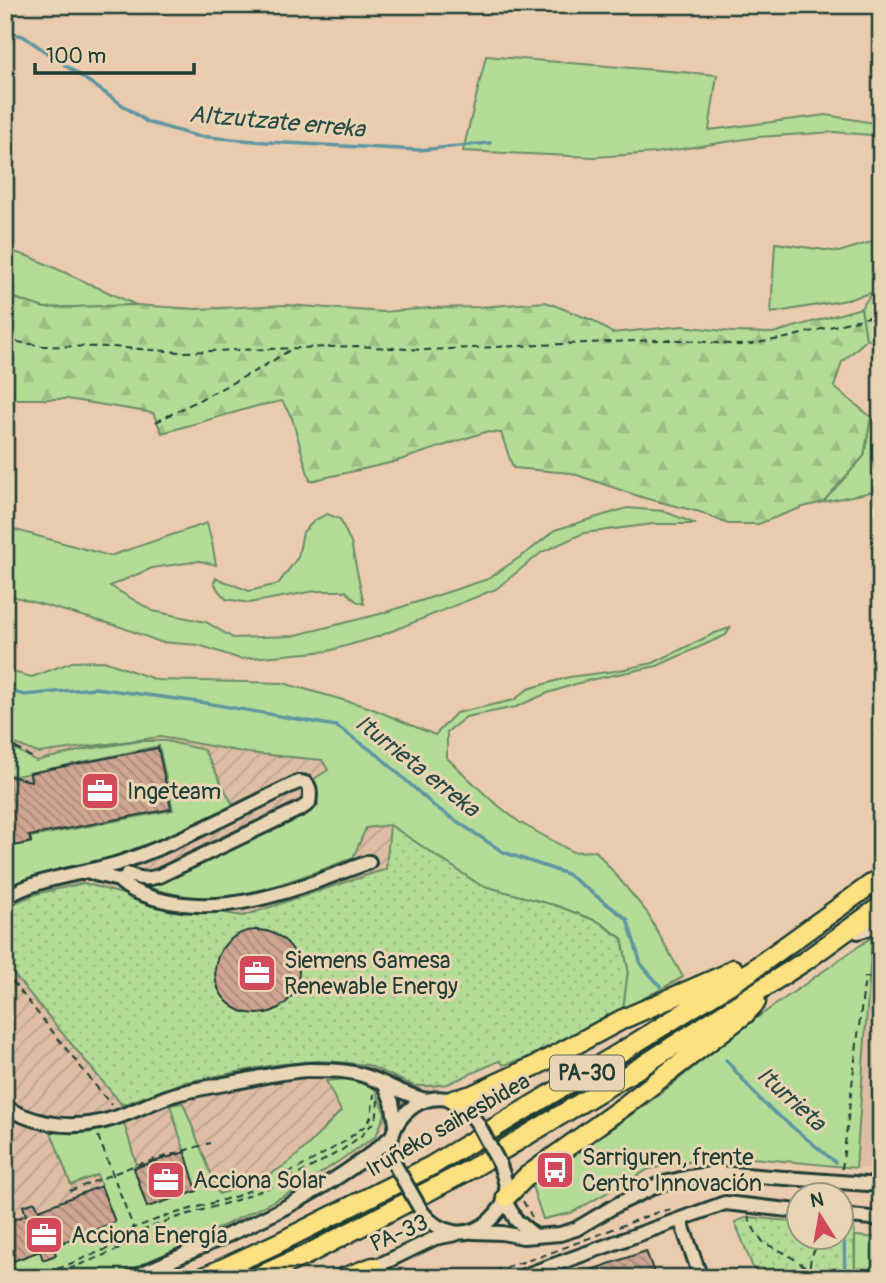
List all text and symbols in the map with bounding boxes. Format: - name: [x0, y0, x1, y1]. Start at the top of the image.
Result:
- scale bar: [35, 32, 194, 76]
- text: 100 m: [46, 43, 106, 70]
- water label: Altzutzate erreka: [188, 100, 368, 144]
- water label: Iturrieta erreka: [349, 709, 486, 825]
- office icon: Ingeteam: [79, 770, 121, 812]
- place label: Ingeteam: [127, 777, 221, 806]
- place label: Siemens Gamesa Renewable Energy: [284, 946, 458, 1001]
- office icon: Siemens Gamesa Renewable Energy: [236, 952, 278, 994]
- road number: PA-30: [550, 1056, 624, 1090]
- water label: Iturrieta: [751, 1061, 833, 1139]
- street label: Iruñeko saihesbidea: [361, 1066, 535, 1184]
- place label: Sarriguren, frente Centro Innovación: [582, 1143, 762, 1198]
- bus stop icon: Sarriguren, frente Centro Innovación: [534, 1149, 576, 1191]
- office icon: Acciona Solar: [145, 1159, 187, 1201]
- place label: Acciona Solar: [193, 1166, 326, 1195]
- north arrow: [784, 1182, 854, 1252]
- text: N: [808, 1187, 826, 1213]
- street label: PA-33: [365, 1207, 433, 1259]
- office icon: Acciona Energía: [23, 1214, 65, 1256]
- place label: Acciona Energía: [71, 1221, 227, 1250]

